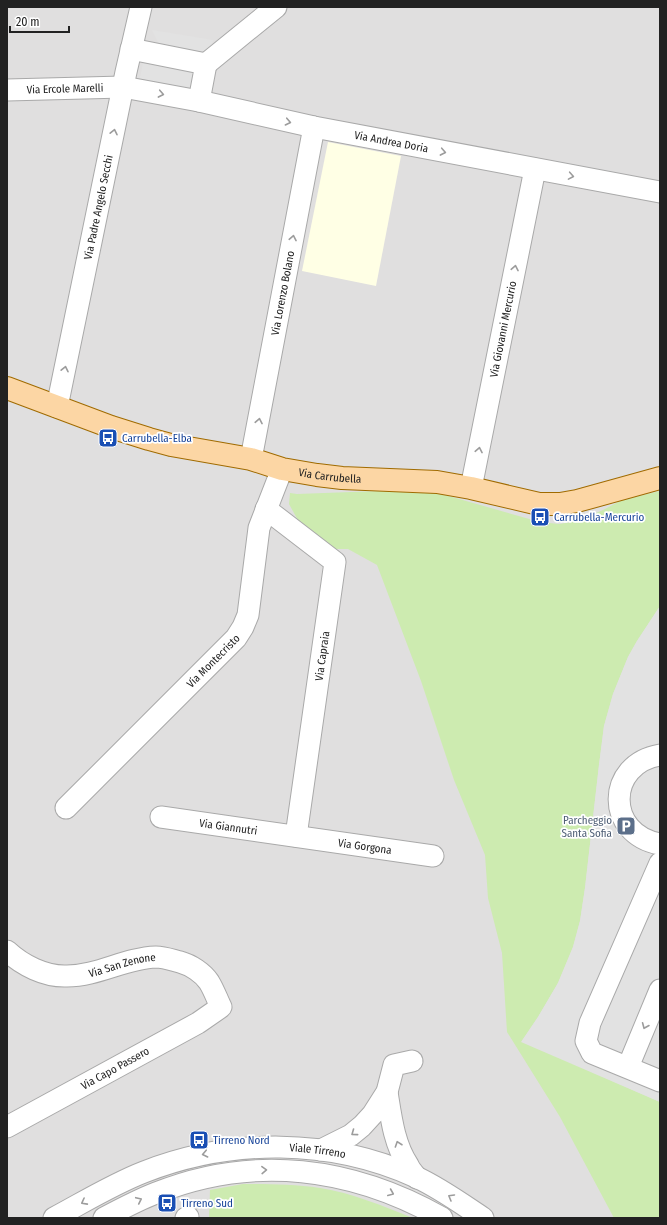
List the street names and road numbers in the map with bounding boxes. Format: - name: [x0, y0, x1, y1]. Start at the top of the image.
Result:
- street label: Via Ercole Marelli: [26, 82, 104, 96]
- street label: Via Andrea Doria: [353, 129, 429, 155]
- street label: Via Padre Angelo Secchi: [82, 154, 116, 261]
- street label: Via Lorenzo Bolano: [269, 249, 297, 336]
- street label: Via Giovanni Mercurio: [487, 280, 519, 379]
- street label: Via Carrubella: [297, 466, 362, 486]
- street label: Via Capraia: [313, 630, 332, 682]
- street label: Via Montecristo: [184, 632, 243, 691]
- street label: Via Giannutri: [198, 817, 258, 838]
- street label: Via Gorgona: [337, 836, 393, 857]
- street label: Via San Zenone: [87, 951, 156, 980]
- street label: Via Capo Passero: [79, 1044, 152, 1093]
- street label: Viale Tirreno: [289, 1141, 347, 1161]

